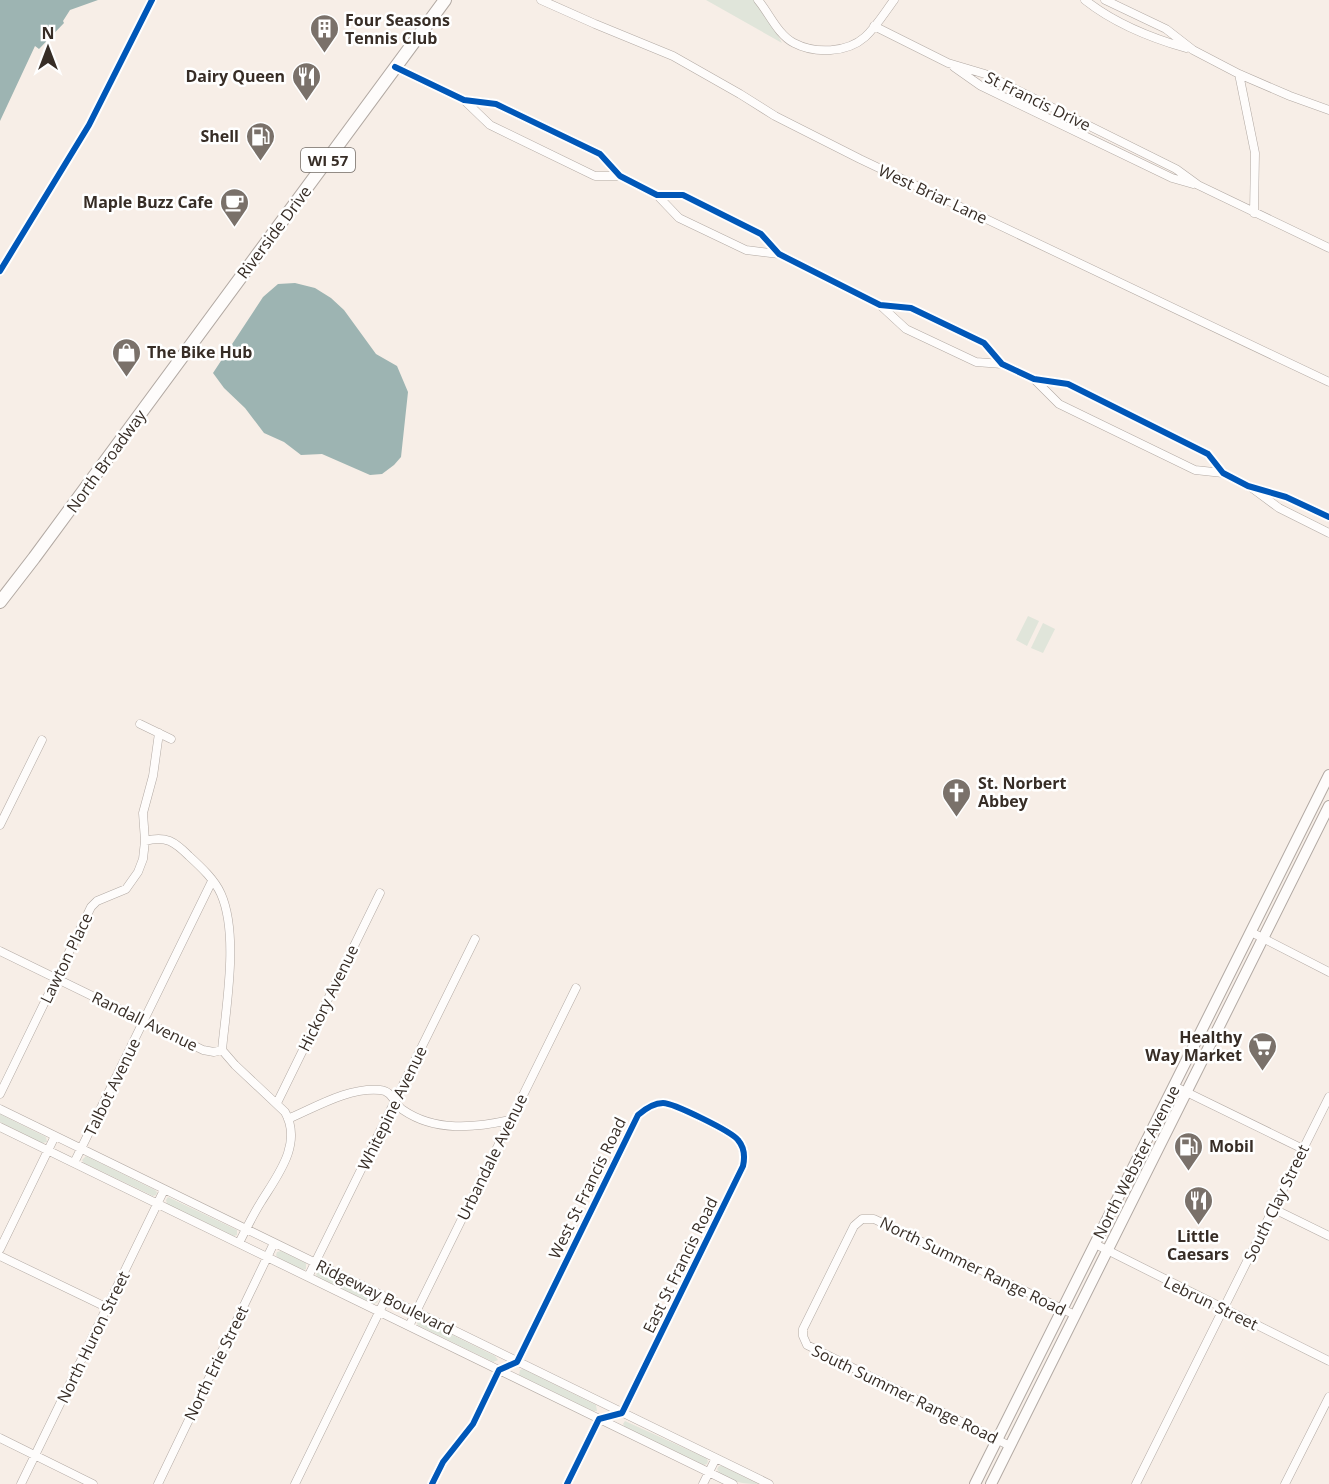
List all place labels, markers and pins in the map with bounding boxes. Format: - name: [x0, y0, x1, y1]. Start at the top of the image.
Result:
- place label: Four Seasons Tennis Club: [345, 9, 450, 49]
- building icon: Four Seasons Tennis Club: [308, 13, 340, 55]
- restaurant icon: Dairy Queen: [290, 60, 322, 102]
- place label: Dairy Queen: [185, 65, 285, 87]
- fuel station icon: Shell: [244, 120, 276, 162]
- place label: Shell: [200, 125, 239, 147]
- cafe icon: Maple Buzz Cafe: [218, 186, 250, 228]
- place label: Maple Buzz Cafe: [83, 191, 213, 213]
- shop icon: The Bike Hub: [110, 336, 142, 378]
- place label: The Bike Hub: [147, 341, 252, 363]
- place label: St. Norbert Abbey: [978, 772, 1067, 812]
- church icon: St. Norbert Abbey: [941, 776, 973, 818]
- place label: Healthy Way Market: [1145, 1026, 1243, 1066]
- supermarket icon: Healthy Way Market: [1247, 1030, 1279, 1072]
- fuel station icon: Mobil: [1172, 1130, 1204, 1172]
- place label: Mobil: [1209, 1135, 1254, 1157]
- restaurant icon: Little Caesars: [1182, 1184, 1214, 1226]
- place label: Little Caesars: [1167, 1225, 1229, 1265]

